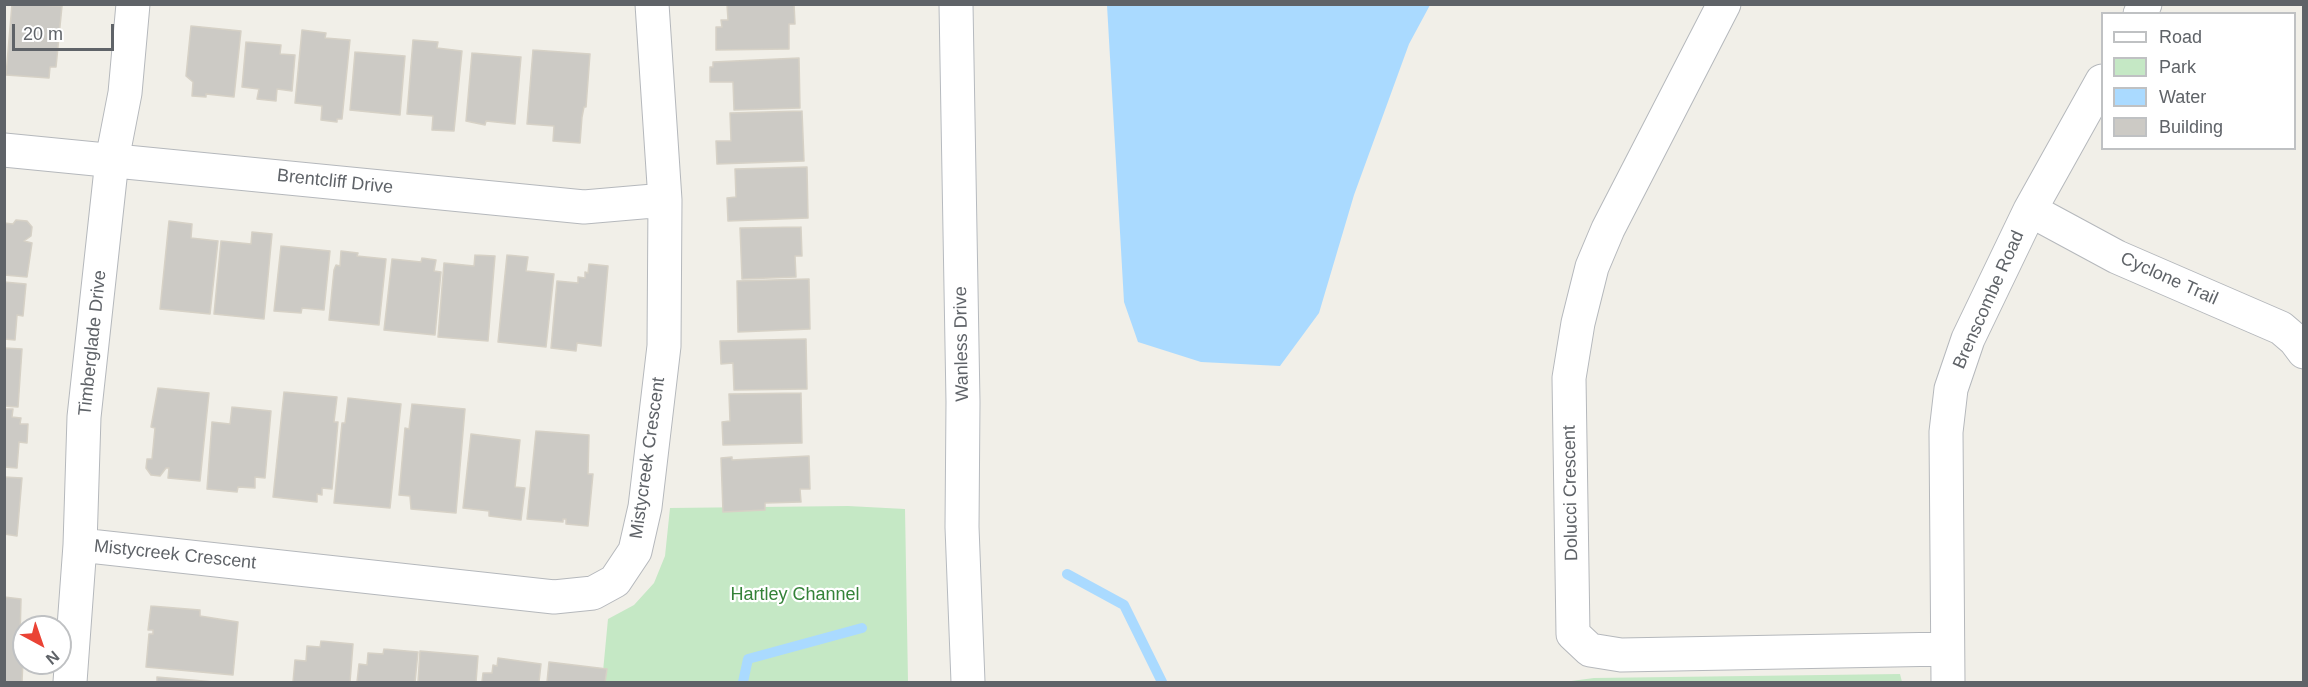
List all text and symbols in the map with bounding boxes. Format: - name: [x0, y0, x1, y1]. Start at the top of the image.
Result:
- scale bar: [15, 12, 117, 50]
- legend: [2101, 12, 2296, 150]
- text: 20 m: [23, 24, 63, 44]
- text: Road: [2159, 27, 2202, 47]
- text: Park: [2159, 57, 2196, 77]
- text: Water: [2159, 87, 2206, 107]
- text: Building: [2159, 117, 2223, 137]
- street label: Brentcliff Drive: [276, 165, 394, 199]
- street label: Brenscombe Road: [1949, 228, 2029, 372]
- street label: Cyclone Trail: [2117, 248, 2221, 310]
- street label: Timberglade Drive: [75, 269, 111, 417]
- street label: Wanless Drive: [950, 286, 974, 402]
- street label: Mistycreek Crescent: [626, 376, 670, 540]
- street label: Dolucci Crescent: [1559, 425, 1583, 561]
- street label: Mistycreek Crescent: [93, 536, 257, 574]
- park label: Hartley Channel: [730, 584, 860, 606]
- north arrow: [12, 615, 72, 675]
- text: N: [43, 647, 62, 668]

